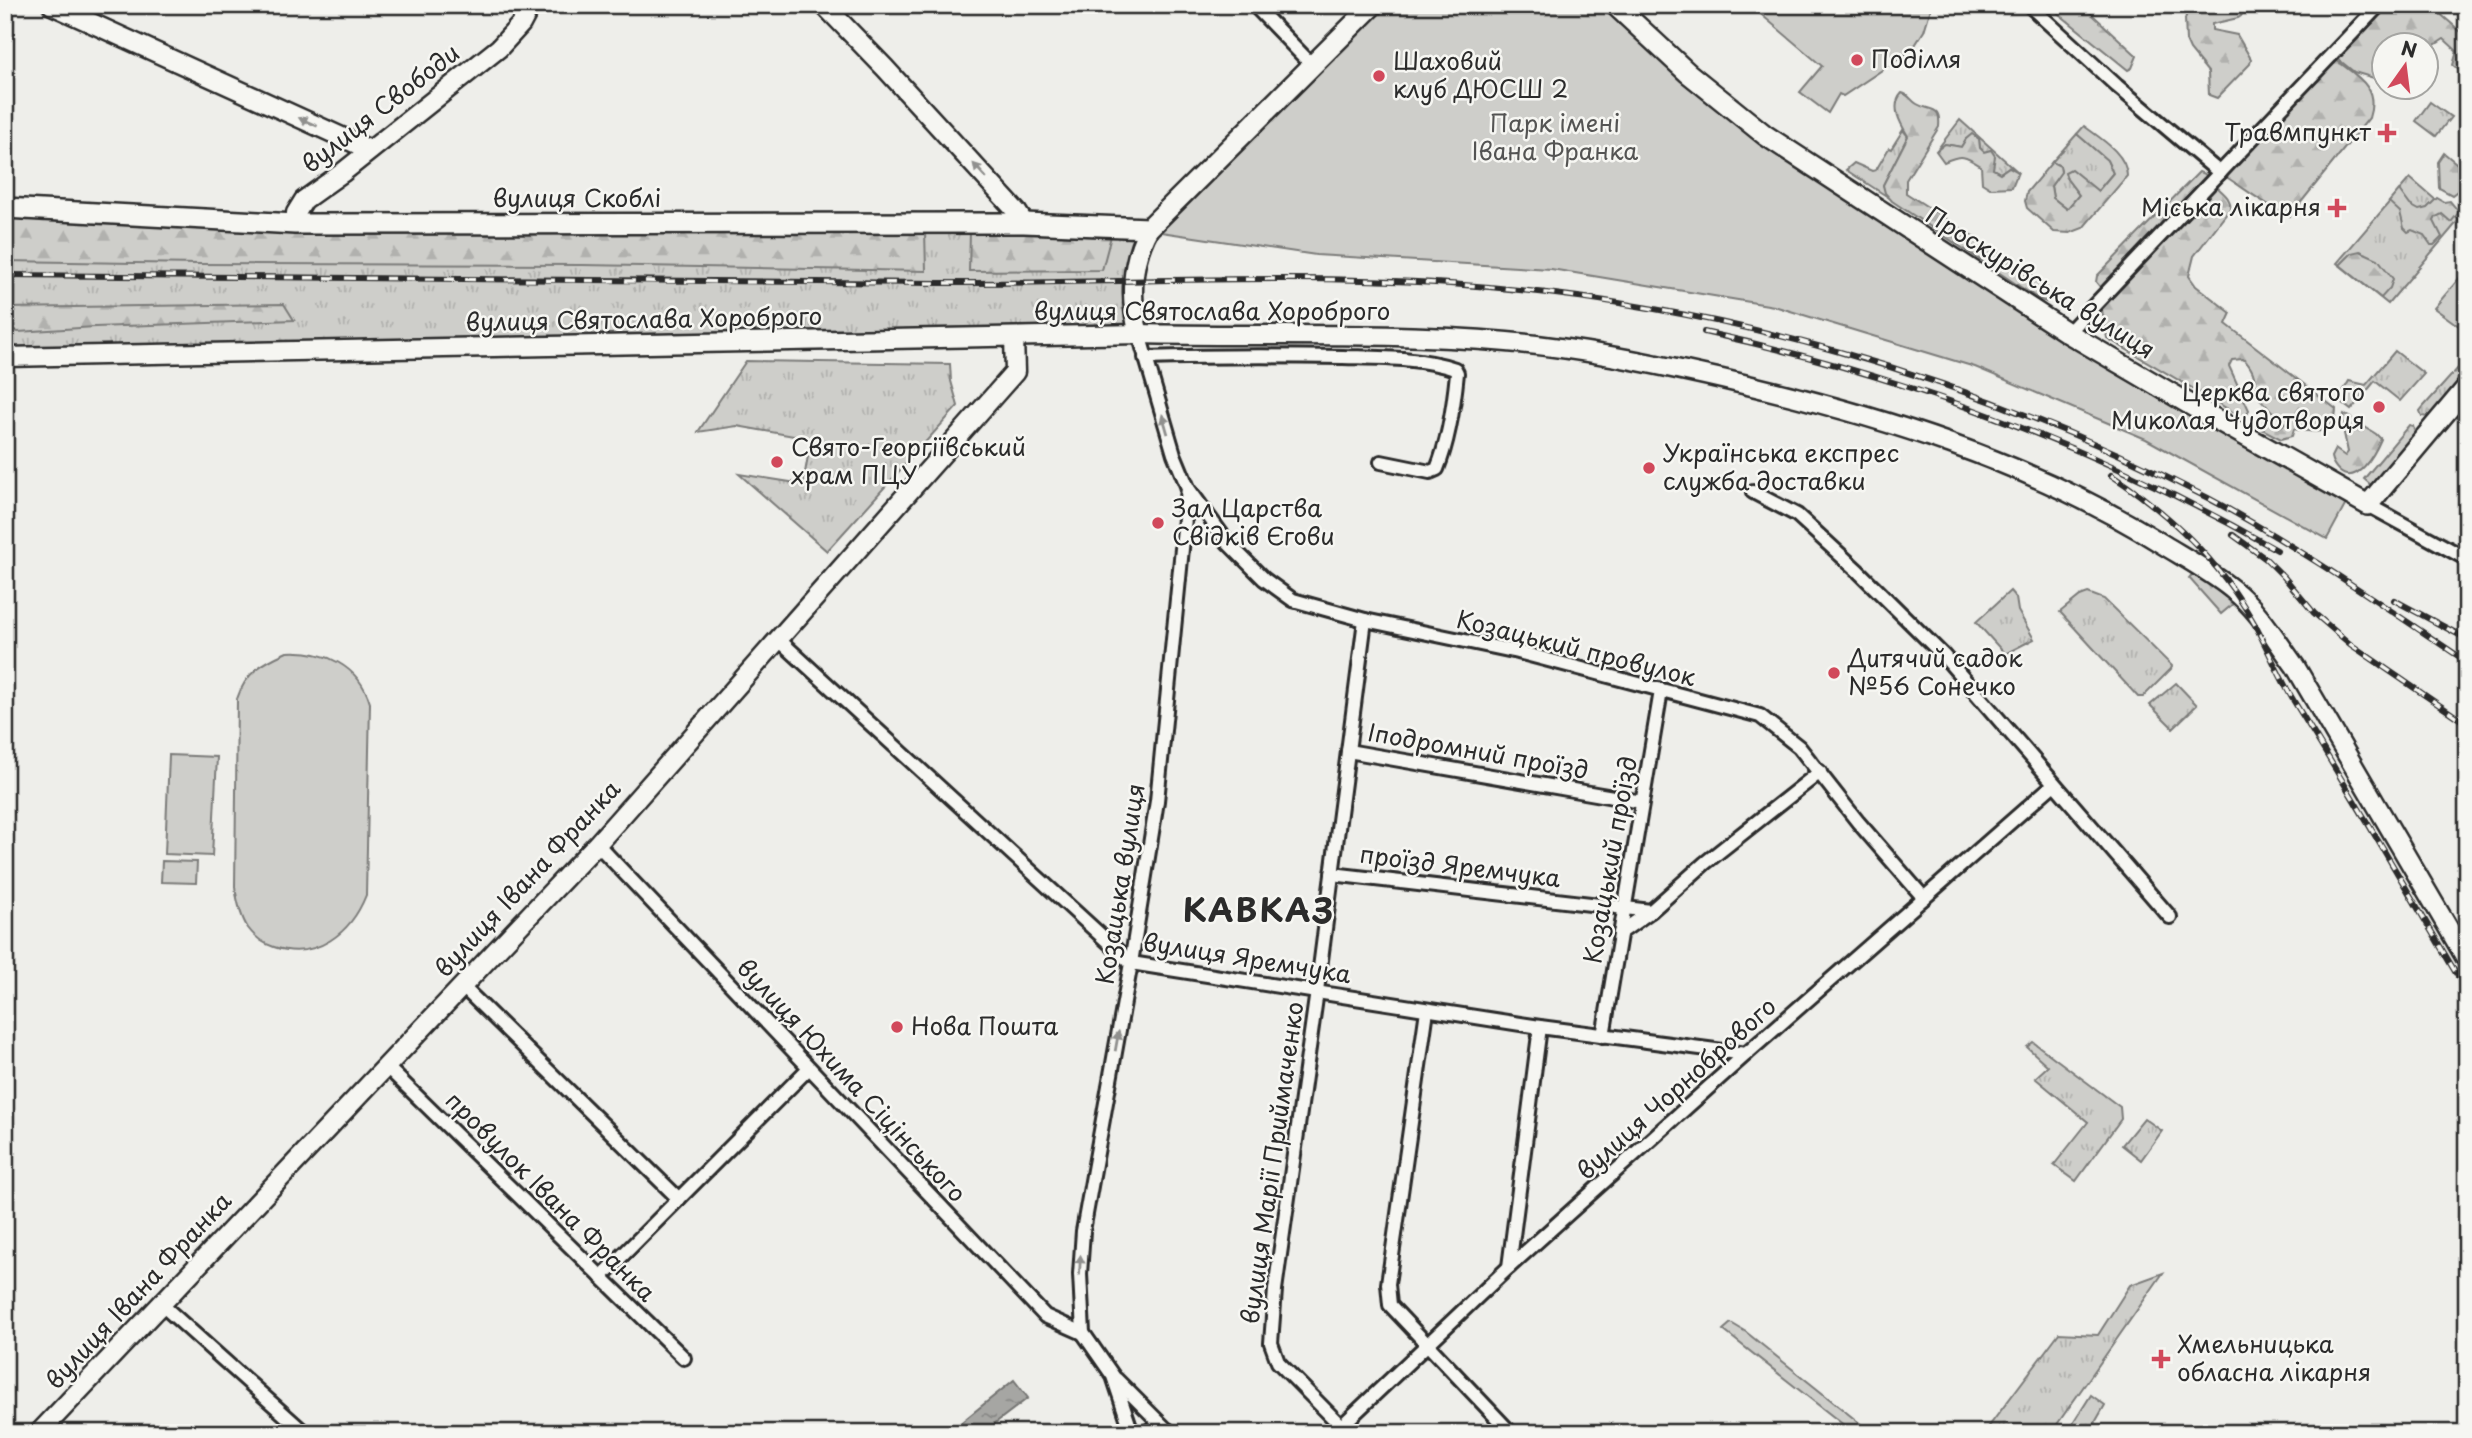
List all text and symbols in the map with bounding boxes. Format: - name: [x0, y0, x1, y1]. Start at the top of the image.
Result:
- north arrow: [2370, 32, 2440, 102]
- text: N: [2399, 33, 2420, 64]
- street label: вулиця Свободи: [293, 34, 466, 181]
- place label: Поділля: [1871, 40, 1962, 76]
- place label: Шаховий клуб ДЮСШ 2: [1393, 42, 1568, 106]
- marker: Поділля: [1849, 52, 1865, 68]
- marker: Шаховий клуб ДЮСШ 2: [1371, 68, 1387, 84]
- park label: Парк імені Івана Франка: [1472, 104, 1638, 168]
- place label: Травмпункт: [2224, 113, 2371, 149]
- one-way arrow: [298, 116, 318, 128]
- marker: Травмпункт: [2377, 123, 2397, 143]
- one-way arrow: [973, 163, 988, 180]
- street label: вулиця Скоблі: [493, 179, 661, 215]
- place label: Міська лікарня: [2141, 188, 2321, 224]
- street label: Проскурівська вулиця: [1919, 196, 2163, 367]
- marker: Міська лікарня: [2327, 198, 2347, 218]
- street label: вулиця Святослава Хороброго: [1034, 292, 1390, 328]
- street label: вулиця Святослава Хороброго: [465, 297, 823, 339]
- place label: Церква святого Миколая Чудотворця: [2111, 373, 2365, 437]
- marker: Церква святого Миколая Чудотворця: [2371, 399, 2387, 415]
- one-way arrow: [1159, 413, 1169, 434]
- place label: Свято-Георгіївський храм ПЦУ: [791, 428, 1026, 492]
- place label: Українська експрес служба доставки: [1663, 434, 1899, 498]
- marker: Свято-Георгіївський храм ПЦУ: [769, 454, 785, 470]
- marker: Українська експрес служба доставки: [1641, 460, 1657, 476]
- place label: Зал Царства Свідків Єгови: [1172, 489, 1335, 553]
- marker: Зал Царства Свідків Єгови: [1150, 515, 1166, 531]
- street label: Козацький провулок: [1453, 600, 1701, 694]
- place label: Дитячий садок №56 Сонечко: [1847, 639, 2023, 703]
- marker: Дитячий садок №56 Сонечко: [1826, 665, 1842, 681]
- street label: Іподромний проїзд: [1365, 713, 1591, 787]
- street label: Козацький проїзд: [1573, 753, 1645, 966]
- street label: вулиця Івана Франка: [425, 771, 628, 984]
- street label: Козацька вулиця: [1085, 781, 1153, 987]
- street label: проїзд Яремчука: [1358, 835, 1563, 895]
- district label: КАВКАЗ: [1183, 885, 1335, 933]
- street label: вулиця Яремчука: [1141, 923, 1354, 991]
- street label: вулиця Юхима Сіцінського: [730, 950, 975, 1210]
- street label: вулиця Чорнобрового: [1568, 988, 1784, 1187]
- street label: вулиця Марії Приймаченко: [1231, 999, 1311, 1326]
- place label: Нова Пошта: [911, 1007, 1058, 1043]
- marker: Нова Пошта: [889, 1019, 905, 1035]
- one-way arrow: [1112, 1030, 1123, 1052]
- street label: провулок Івана Франка: [438, 1082, 665, 1309]
- street label: вулиця Івана Франка: [36, 1183, 239, 1396]
- one-way arrow: [1075, 1254, 1086, 1276]
- place label: Хмельницька обласна лікарня: [2177, 1325, 2371, 1389]
- marker: Хмельницька обласна лікарня: [2151, 1349, 2171, 1369]

